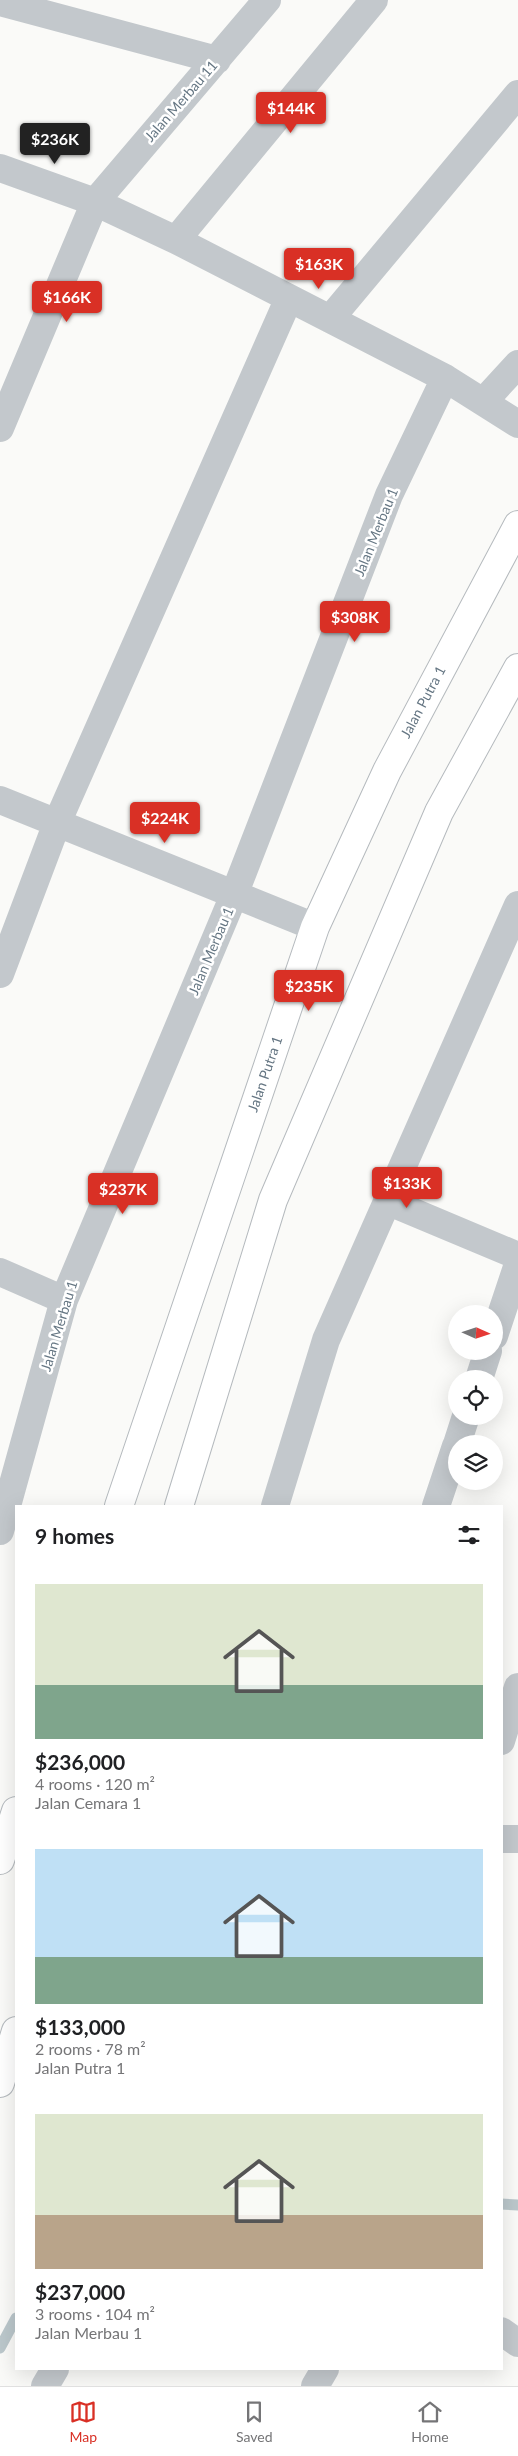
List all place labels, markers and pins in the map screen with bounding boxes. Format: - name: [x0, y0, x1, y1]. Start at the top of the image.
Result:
- pin: $144K: [256, 92, 326, 134]
- pin: $236K: [20, 122, 90, 165]
- pin: $163K: [284, 248, 354, 290]
- pin: $166K: [32, 280, 102, 323]
- pin: $308K: [320, 600, 390, 643]
- pin: $224K: [130, 802, 200, 844]
- pin: $235K: [274, 970, 344, 1012]
- pin: $133K: [372, 1166, 442, 1209]
- pin: $237K: [88, 1172, 158, 1215]

